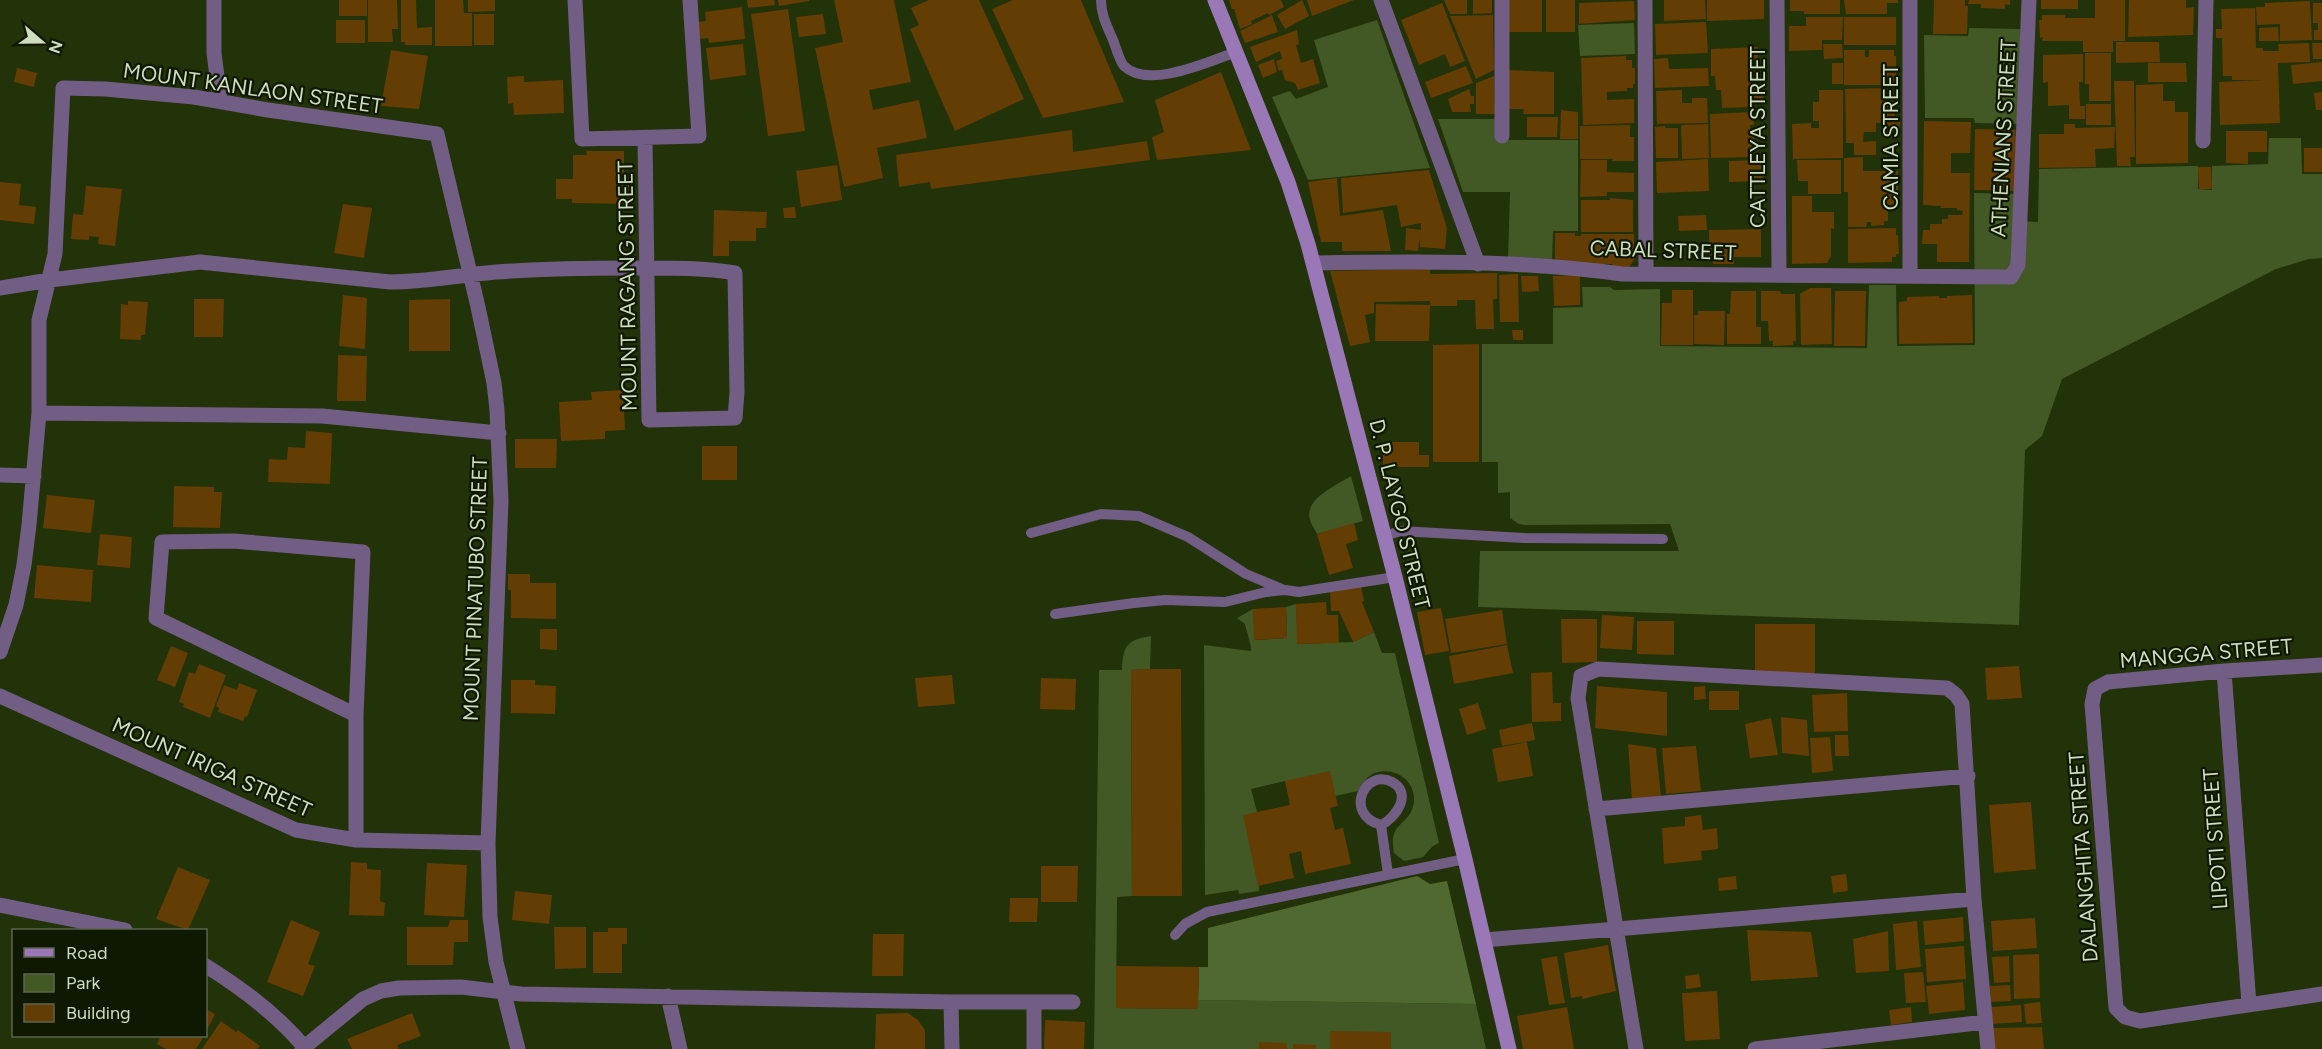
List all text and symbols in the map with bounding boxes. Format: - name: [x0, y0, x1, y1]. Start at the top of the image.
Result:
- north arrow: [12, 12, 72, 72]
- text: N: [45, 38, 67, 56]
- street label: ATHENIANS STREET: [1985, 38, 2021, 238]
- street label: CATTLEYA STREET: [1745, 46, 1770, 228]
- street label: MOUNT KANLAON STREET: [122, 57, 385, 119]
- street label: CAMIA STREET: [1878, 63, 1903, 210]
- street label: MOUNT RAGANG STREET: [612, 160, 642, 411]
- street label: CABAL STREET: [1589, 235, 1737, 265]
- street label: D. P. LAYGO STREET: [1364, 416, 1436, 612]
- street label: MOUNT PINATUBO STREET: [458, 456, 492, 722]
- street label: MANGGA STREET: [2118, 633, 2294, 673]
- street label: MOUNT IRIGA STREET: [108, 712, 316, 822]
- street label: DALANGHITA STREET: [2063, 750, 2103, 963]
- street label: LIPOTI STREET: [2198, 767, 2232, 910]
- legend: [12, 929, 207, 1037]
- text: Road: [66, 942, 107, 964]
- text: Park: [66, 972, 101, 994]
- text: Building: [66, 1002, 131, 1024]

